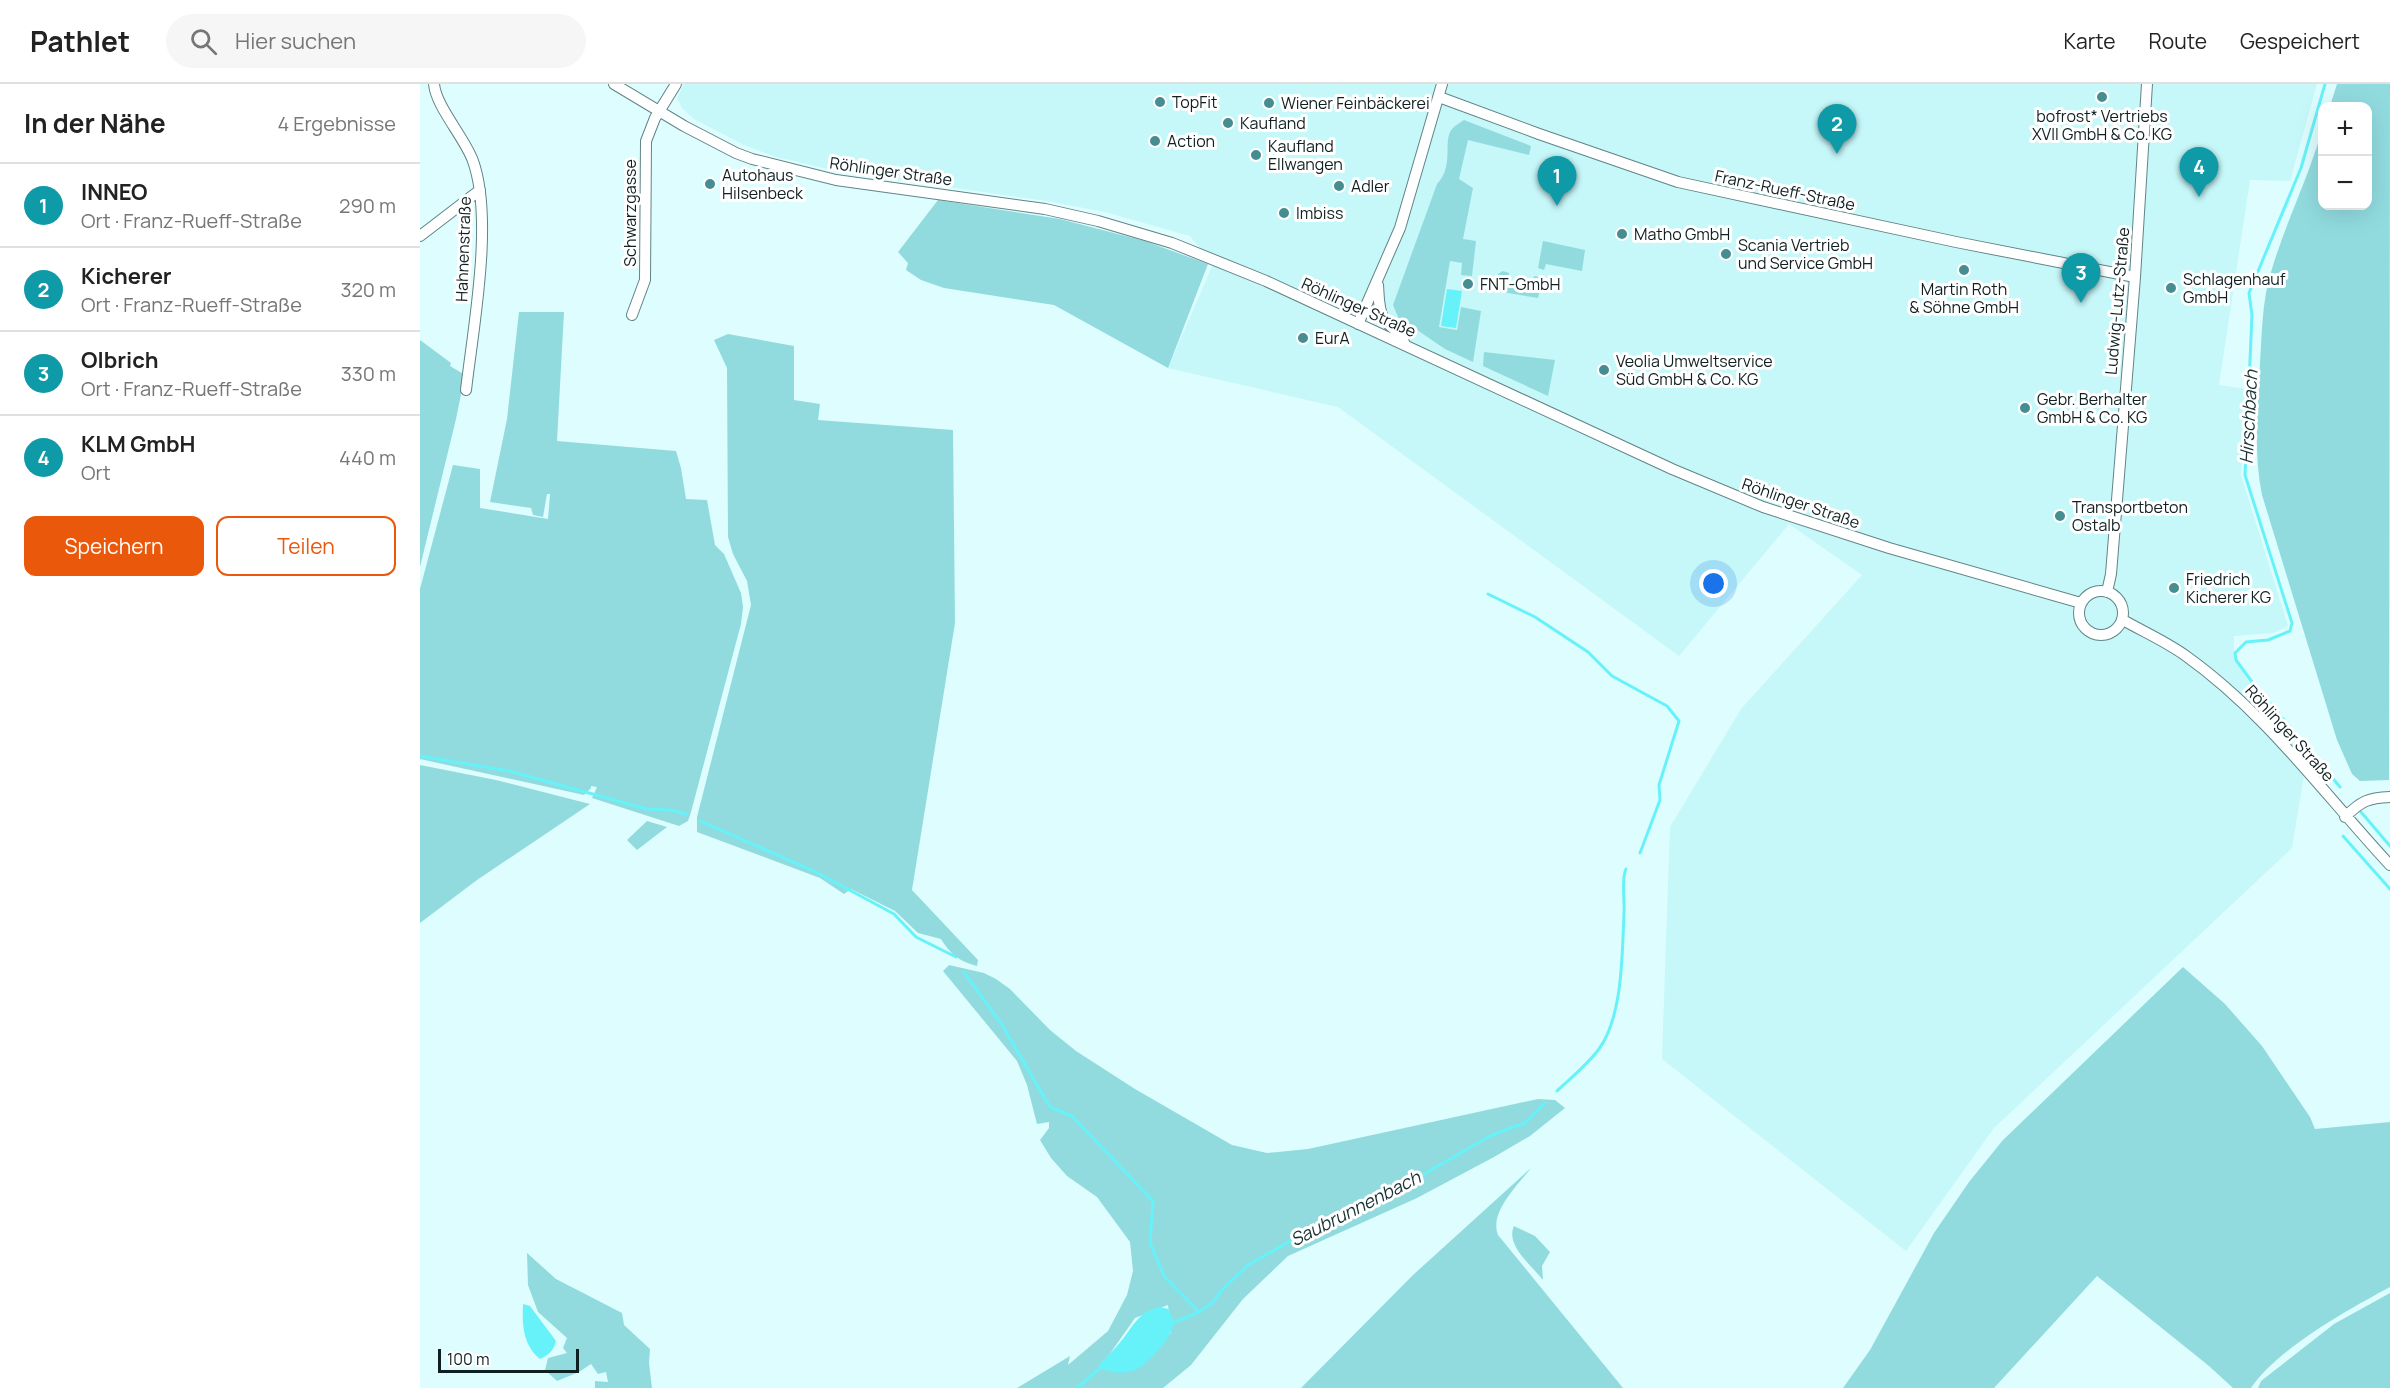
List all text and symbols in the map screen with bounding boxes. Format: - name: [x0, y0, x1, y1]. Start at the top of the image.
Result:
- search box: [166, 14, 586, 68]
- text: Pathlet: [30, 22, 130, 60]
- icon: search: [187, 25, 220, 58]
- text: Hier suchen: [235, 26, 356, 56]
- text: Karte: [2064, 27, 2116, 55]
- text: Route: [2149, 27, 2207, 55]
- text: Gespeichert: [2240, 27, 2360, 55]
- marker: bofrost* Vertriebs XVII GmbH & Co. KG: [2095, 90, 2109, 104]
- place label: TopFit: [1172, 91, 1217, 113]
- place label: Wiener Feinbäckerei: [1281, 92, 1430, 114]
- marker: TopFit: [1153, 95, 1167, 109]
- marker: Wiener Feinbäckerei: [1262, 96, 1276, 110]
- map controls: [2318, 102, 2372, 210]
- button: +: [2318, 102, 2372, 156]
- pin: 2: [1818, 104, 1856, 154]
- text: In der Nähe: [24, 105, 166, 141]
- place label: bofrost* Vertriebs XVII GmbH & Co. KG: [2032, 105, 2172, 145]
- text: 4 Ergebnisse: [277, 110, 396, 137]
- place label: Kaufland: [1240, 112, 1306, 134]
- marker: Kaufland: [1221, 116, 1235, 130]
- place label: Action: [1167, 130, 1215, 152]
- marker: Action: [1148, 134, 1162, 148]
- place label: Kaufland Ellwangen: [1268, 135, 1343, 175]
- pin: 4: [2180, 147, 2218, 197]
- marker: Kaufland Ellwangen: [1249, 148, 1263, 162]
- street label: Röhlinger Straße: [828, 152, 954, 190]
- pin: 1: [1538, 156, 1576, 206]
- button: −: [2318, 156, 2372, 210]
- street label: Schwarzgasse: [619, 159, 641, 267]
- place label: Autohaus Hilsenbeck: [722, 164, 804, 204]
- street label: Franz-Rueff-Straße: [1713, 164, 1857, 216]
- place label: Adler: [1351, 175, 1390, 197]
- text: INNEO: [81, 177, 147, 207]
- marker: Autohaus Hilsenbeck: [703, 177, 717, 191]
- marker: Adler: [1332, 179, 1346, 193]
- text: 1: [39, 192, 48, 219]
- text: 290 m: [339, 192, 396, 219]
- street label: Hahnenstraße: [450, 196, 476, 302]
- place label: Imbiss: [1296, 202, 1343, 224]
- marker: Imbiss: [1277, 206, 1291, 220]
- text: Ort · Franz-Rueff-Straße: [81, 207, 302, 234]
- place label: Matho GmbH: [1634, 223, 1730, 245]
- street label: Ludwig-Lutz-Straße: [2100, 226, 2134, 376]
- marker: Matho GmbH: [1615, 227, 1629, 241]
- place label: Scania Vertrieb und Service GmbH: [1738, 234, 1873, 274]
- marker: Scania Vertrieb und Service GmbH: [1719, 247, 1733, 261]
- pin: 3: [2062, 254, 2100, 303]
- text: Kicherer: [81, 261, 172, 291]
- marker: Martin Roth & Söhne GmbH: [1957, 263, 1971, 277]
- place label: Schlagenhauf GmbH: [2183, 268, 2286, 308]
- street label: Röhlinger Straße: [1298, 272, 1420, 342]
- place label: FNT-GmbH: [1480, 273, 1561, 295]
- text: 2: [38, 276, 49, 303]
- text: 320 m: [340, 276, 396, 303]
- marker: FNT-GmbH: [1461, 277, 1475, 291]
- place label: Martin Roth & Söhne GmbH: [1909, 278, 2019, 318]
- marker: Schlagenhauf GmbH: [2164, 281, 2178, 295]
- text: Ort · Franz-Rueff-Straße: [81, 291, 302, 318]
- place label: EurA: [1315, 327, 1350, 349]
- marker: EurA: [1296, 331, 1310, 345]
- text: Olbrich: [81, 345, 159, 375]
- place label: Veolia Umweltservice Süd GmbH & Co. KG: [1616, 350, 1773, 390]
- text: 3: [38, 360, 49, 387]
- text: 330 m: [341, 360, 396, 387]
- marker: Veolia Umweltservice Süd GmbH & Co. KG: [1597, 363, 1611, 377]
- water label: Hirschbach: [2234, 368, 2263, 465]
- text: Ort · Franz-Rueff-Straße: [81, 375, 302, 402]
- place label: Gebr. Berhalter GmbH & Co. KG: [2037, 388, 2147, 428]
- marker: Gebr. Berhalter GmbH & Co. KG: [2018, 401, 2032, 415]
- text: KLM GmbH: [81, 429, 196, 459]
- text: 4: [37, 444, 50, 471]
- text: 440 m: [339, 444, 396, 471]
- text: Ort: [81, 459, 111, 486]
- street label: Röhlinger Straße: [1739, 473, 1863, 533]
- place label: Transportbeton Ostalb: [2072, 496, 2188, 536]
- marker: Transportbeton Ostalb: [2053, 509, 2067, 523]
- button: Speichern: [24, 516, 204, 576]
- button: Teilen: [216, 516, 396, 576]
- place label: Friedrich Kicherer KG: [2186, 568, 2271, 608]
- your location: [1699, 569, 1728, 598]
- marker: Friedrich Kicherer KG: [2167, 581, 2181, 595]
- street label: Röhlinger Straße: [2241, 680, 2339, 786]
- water label: Saubrunnenbach: [1286, 1164, 1425, 1251]
- scale bar: [438, 1346, 579, 1374]
- text: 100 m: [447, 1348, 490, 1370]

